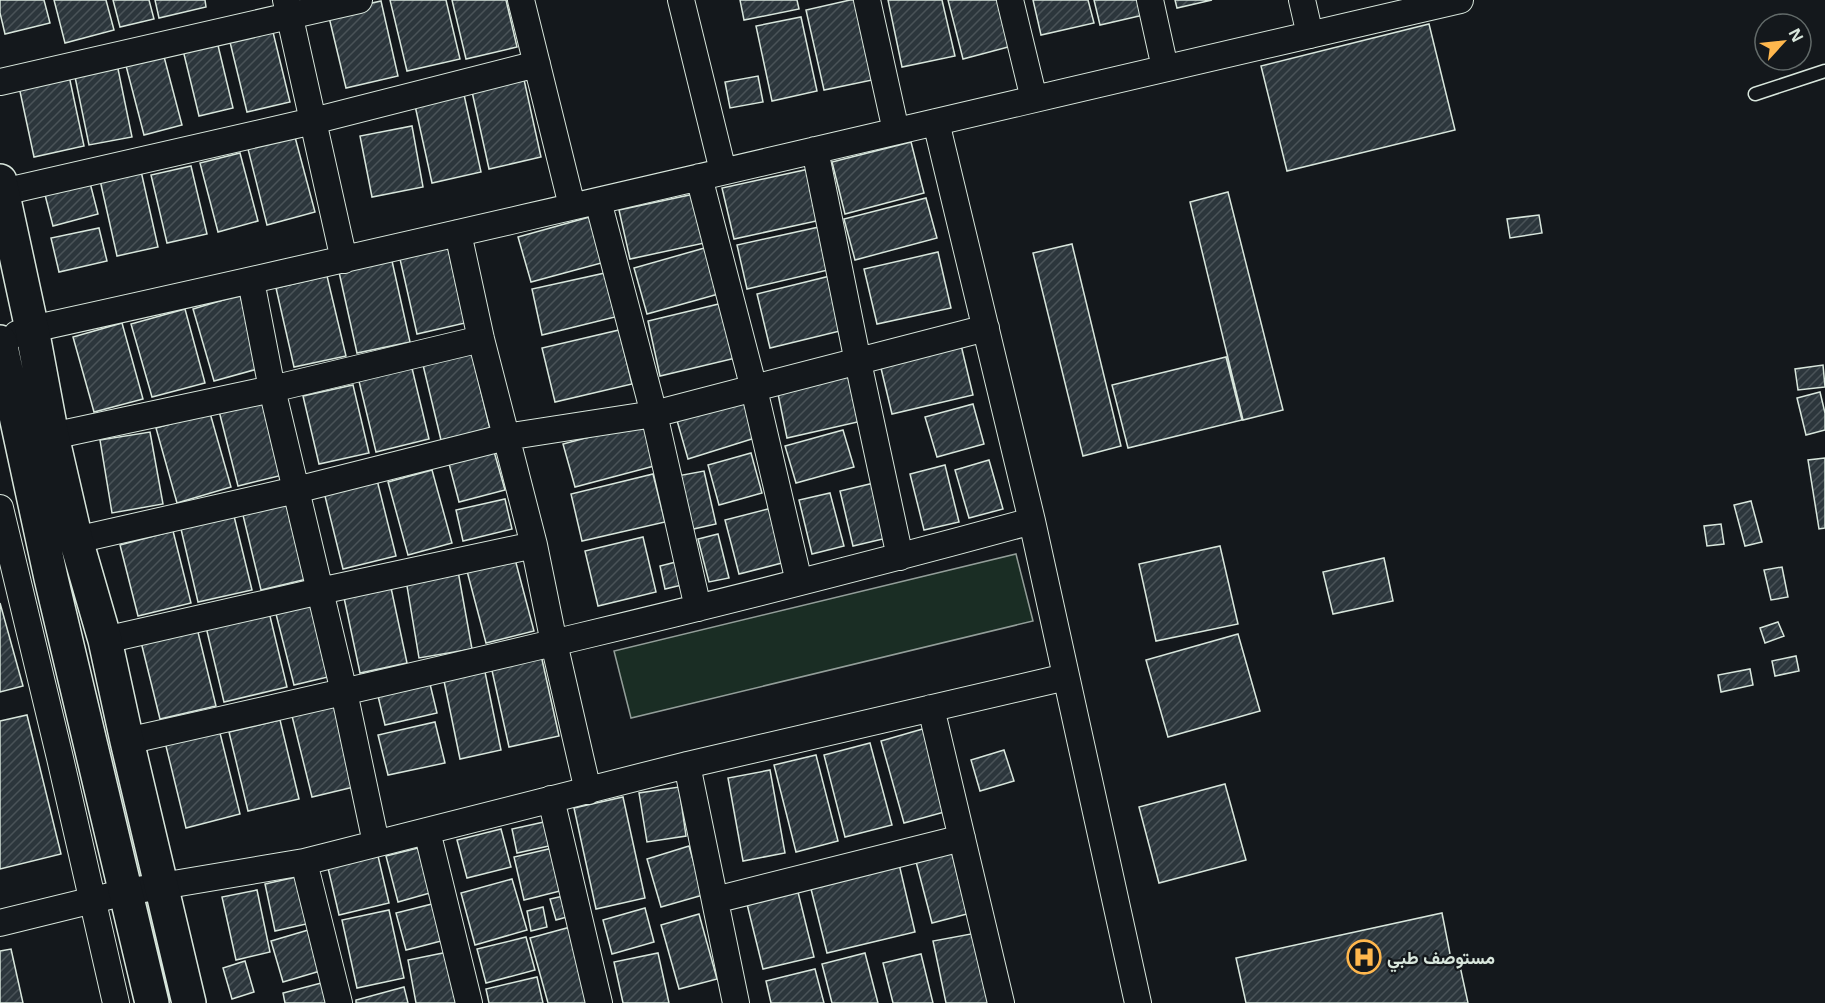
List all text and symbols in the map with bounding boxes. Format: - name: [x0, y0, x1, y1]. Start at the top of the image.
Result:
- north arrow: [1753, 12, 1813, 72]
- text: N: [1784, 24, 1809, 46]
- hospital icon: مستوصف طبي: [1346, 939, 1382, 975]
- place label: مستوصف طبي: [1387, 945, 1495, 973]

